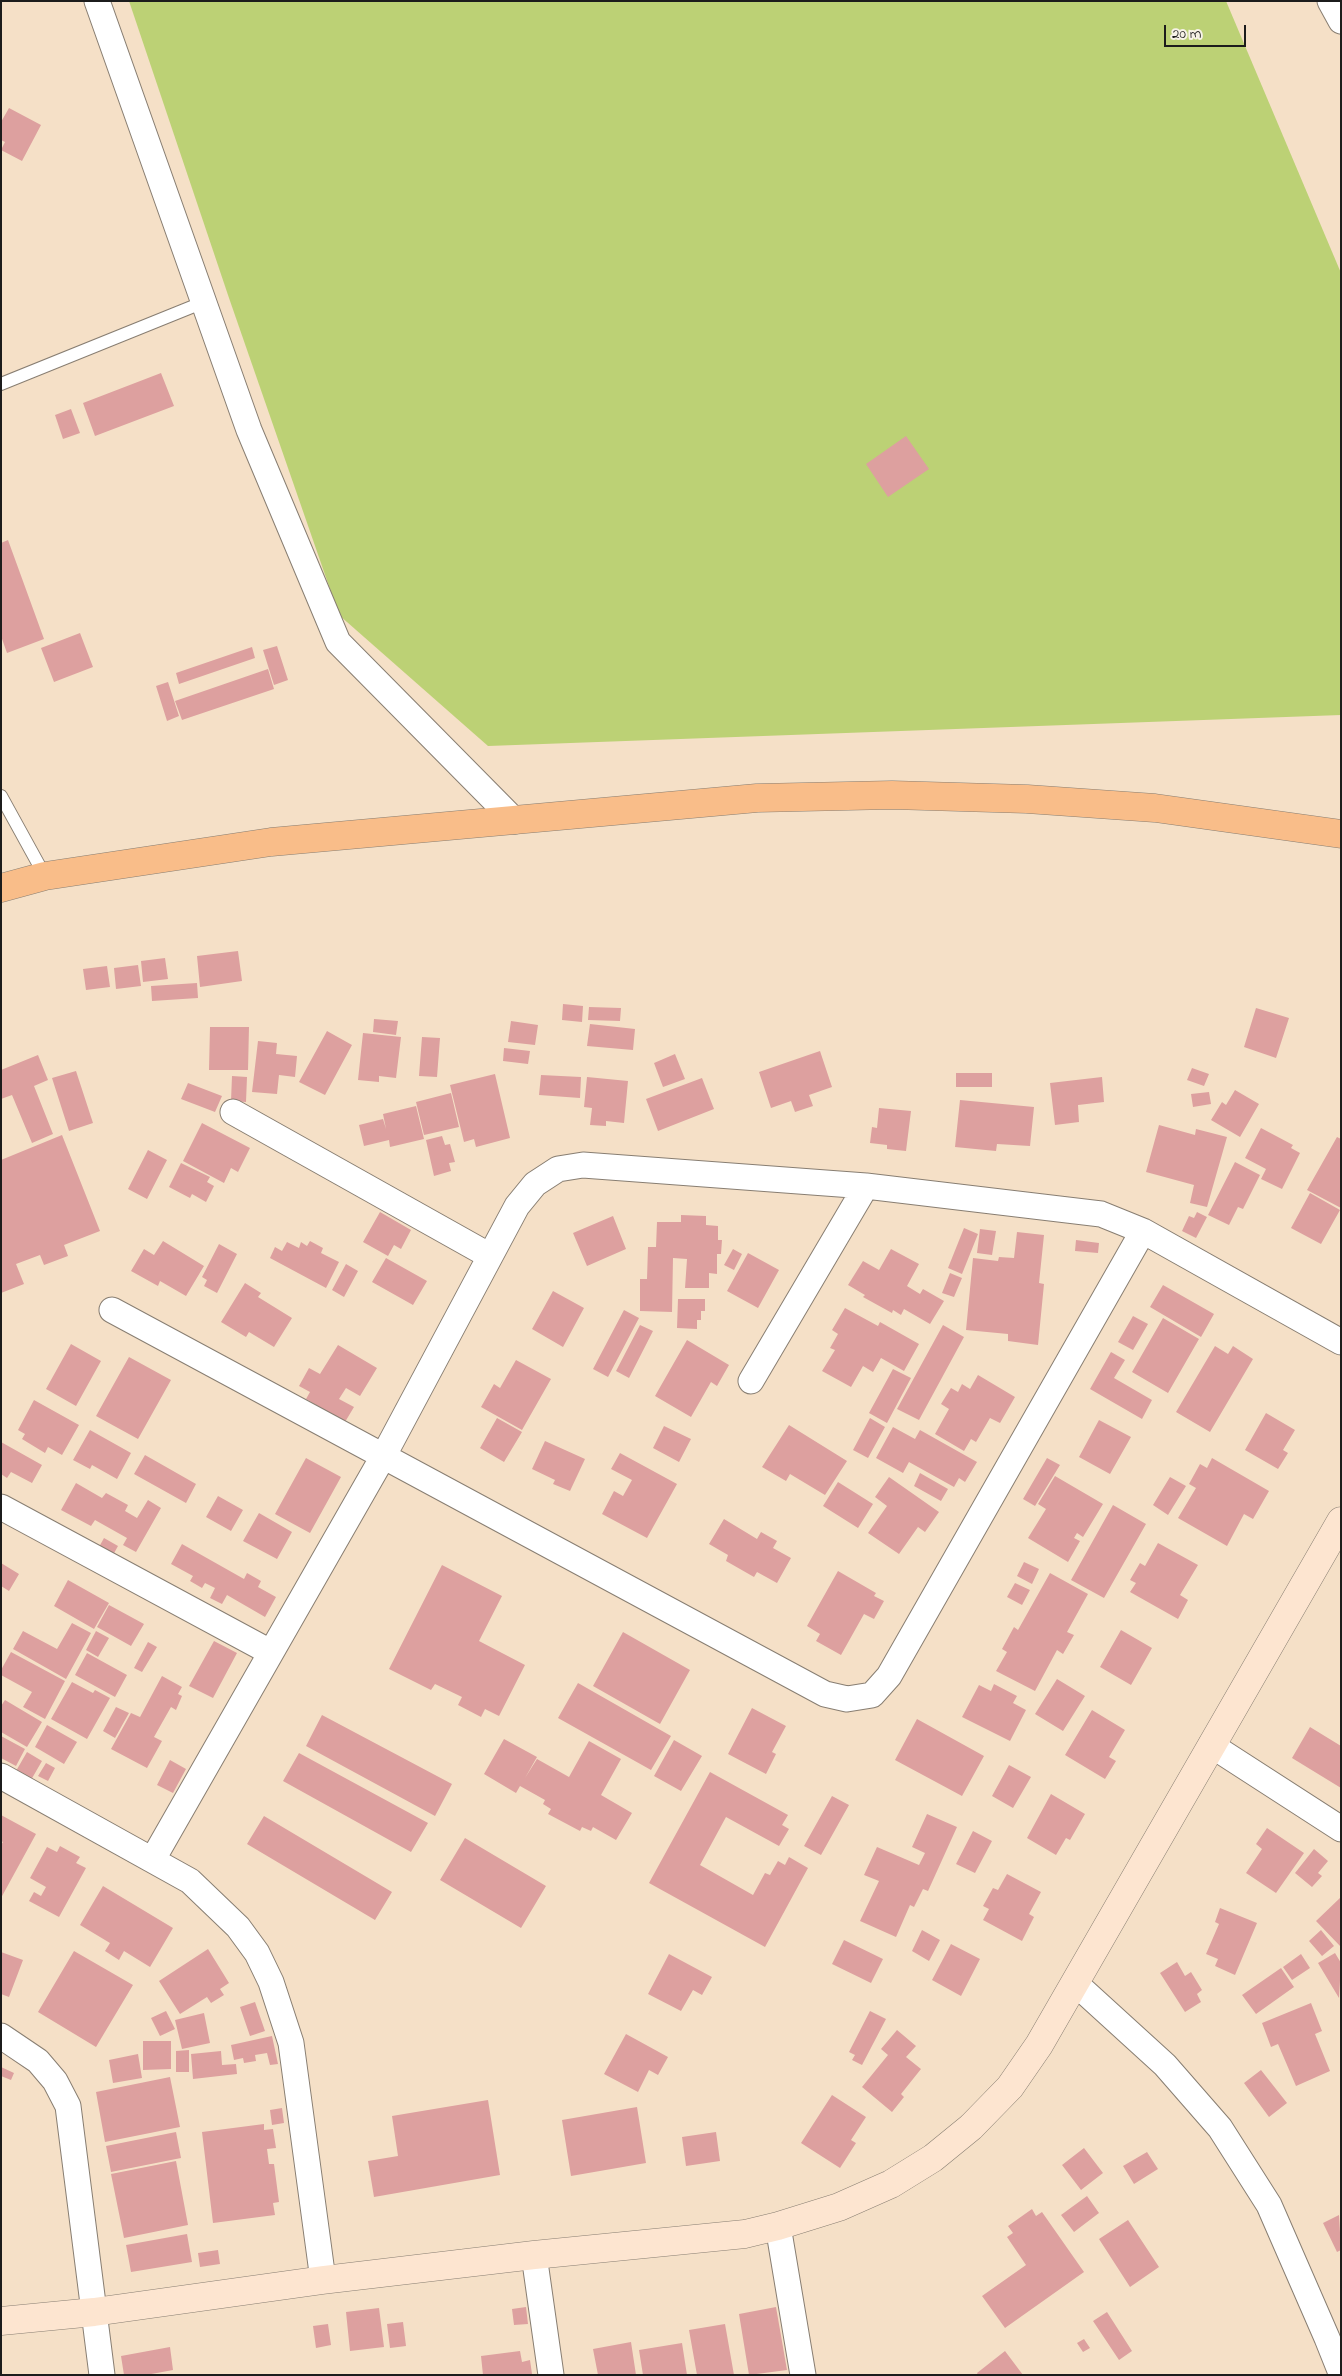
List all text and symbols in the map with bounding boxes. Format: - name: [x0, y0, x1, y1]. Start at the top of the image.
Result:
- scale bar: [1167, 15, 1250, 47]
- text: 20 m: [1172, 23, 1201, 45]

